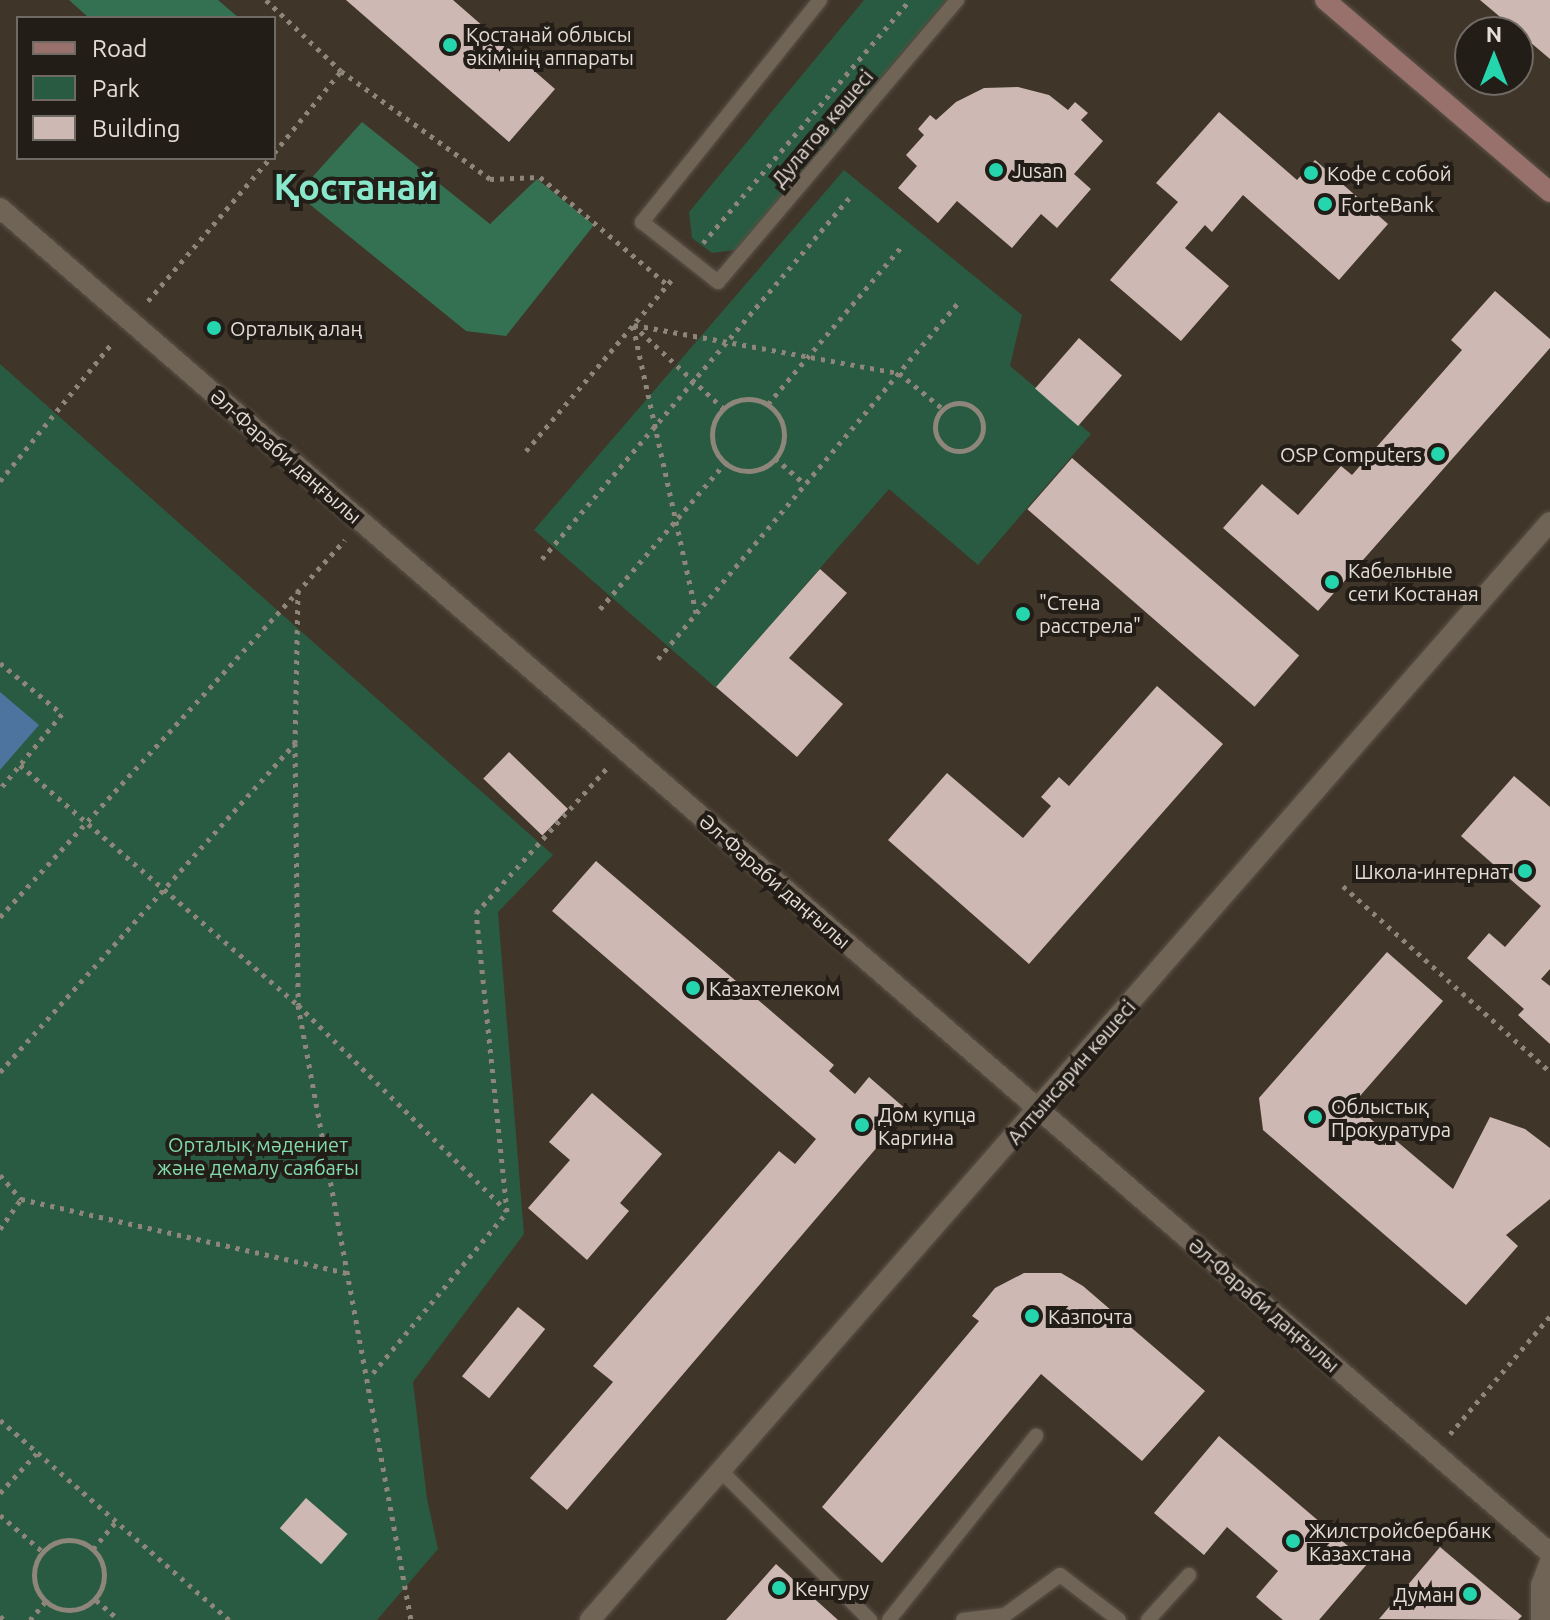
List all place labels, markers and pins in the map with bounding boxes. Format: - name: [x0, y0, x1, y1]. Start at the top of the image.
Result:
- place label: Қостанай облысы әкімінің аппараты: [466, 22, 634, 69]
- marker: Қостанай облысы әкімінің аппараты: [441, 36, 459, 54]
- place label: Jusan: [1012, 158, 1064, 182]
- marker: Jusan: [987, 161, 1005, 179]
- place label: Кофе с собой: [1327, 161, 1451, 185]
- marker: Кофе с собой: [1302, 164, 1320, 182]
- place label: ForteBank: [1341, 192, 1434, 216]
- marker: ForteBank: [1316, 195, 1334, 213]
- place label: Орталық алаң: [230, 316, 362, 340]
- marker: Орталық алаң: [205, 319, 223, 337]
- place label: OSP Computers: [1280, 442, 1422, 466]
- marker: OSP Computers: [1429, 445, 1447, 463]
- place label: Кабельные сети Костаная: [1348, 558, 1479, 605]
- marker: Кабельные сети Костаная: [1323, 573, 1341, 591]
- place label: "Стена расстрела": [1039, 590, 1141, 637]
- marker: "Стена расстрела": [1014, 605, 1032, 623]
- place label: Школа-интернат: [1354, 859, 1509, 883]
- marker: Школа-интернат: [1516, 862, 1534, 880]
- place label: Казахтелеком: [709, 976, 840, 1000]
- marker: Казахтелеком: [684, 979, 702, 997]
- place label: Облыстық Прокуратура: [1331, 1094, 1451, 1141]
- place label: Дом купца Каргина: [878, 1102, 976, 1149]
- marker: Облыстық Прокуратура: [1306, 1108, 1324, 1126]
- marker: Дом купца Каргина: [853, 1116, 871, 1134]
- place label: Казпочта: [1048, 1304, 1133, 1328]
- marker: Казпочта: [1023, 1307, 1041, 1325]
- place label: Жилстройсбербанк Казахстана: [1309, 1518, 1491, 1565]
- marker: Жилстройсбербанк Казахстана: [1284, 1532, 1302, 1550]
- place label: Кенгуру: [795, 1576, 869, 1600]
- marker: Кенгуру: [770, 1579, 788, 1597]
- place label: Думан: [1393, 1582, 1454, 1606]
- marker: Думан: [1461, 1585, 1479, 1603]

